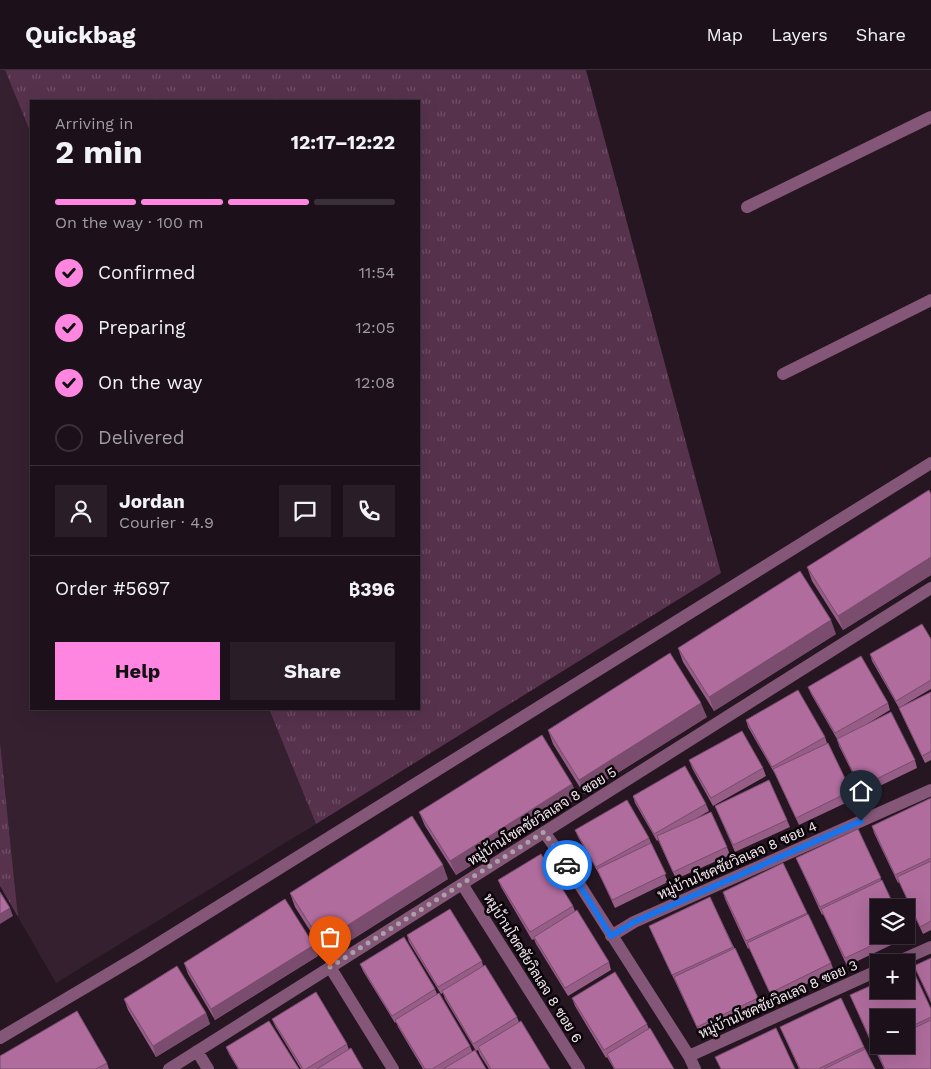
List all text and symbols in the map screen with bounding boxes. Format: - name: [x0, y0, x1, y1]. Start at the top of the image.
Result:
- text: Quickbag: [25, 21, 135, 49]
- text: Map: [706, 24, 743, 45]
- text: Layers: [771, 24, 828, 45]
- text: Share: [856, 24, 906, 45]
- text: Arriving in: [55, 114, 133, 133]
- text: 12:17–12:22: [291, 131, 395, 154]
- text: 2 min: [55, 133, 143, 171]
- text: On the way · 100 m: [55, 213, 204, 232]
- icon: check: [55, 259, 83, 287]
- text: Confirmed: [98, 261, 195, 284]
- text: 11:54: [359, 263, 395, 282]
- icon: check: [55, 314, 83, 342]
- text: Preparing: [98, 316, 185, 339]
- text: 12:05: [355, 318, 395, 337]
- icon: check: [55, 369, 83, 397]
- text: On the way: [98, 371, 202, 394]
- text: 12:08: [355, 373, 395, 392]
- text: Delivered: [98, 426, 185, 449]
- button: person: [55, 485, 107, 537]
- button: chat: [279, 485, 331, 537]
- button: phone: [343, 485, 395, 537]
- text: Jordan: [119, 490, 185, 513]
- text: Courier · 4.9: [119, 513, 214, 532]
- text: Order #5697: [55, 577, 170, 600]
- text: ฿396: [349, 578, 395, 601]
- button: Help: [55, 642, 220, 700]
- button: Share: [230, 642, 395, 700]
- street label: หมู่บ้านโชคชัยวิลเลจ 8 ซอย 5: [464, 763, 620, 870]
- pin: [840, 770, 882, 821]
- icon: home: [847, 777, 875, 805]
- street label: หมู่บ้านโชคชัยวิลเลจ 8 ซอย 4: [654, 817, 820, 904]
- courier: [542, 840, 592, 890]
- icon: car: [553, 851, 581, 879]
- street label: หมู่บ้านโชคชัยวิลเลจ 8 ซอย 6: [479, 890, 586, 1047]
- map controls: [870, 899, 915, 1054]
- button: layers: [870, 899, 915, 944]
- pin: [309, 916, 351, 967]
- icon: bag: [316, 923, 344, 951]
- button: +: [870, 954, 915, 999]
- street label: หมู่บ้านโชคชัยวิลเลจ 8 ซอย 3: [696, 956, 861, 1043]
- button: −: [870, 1009, 915, 1054]

